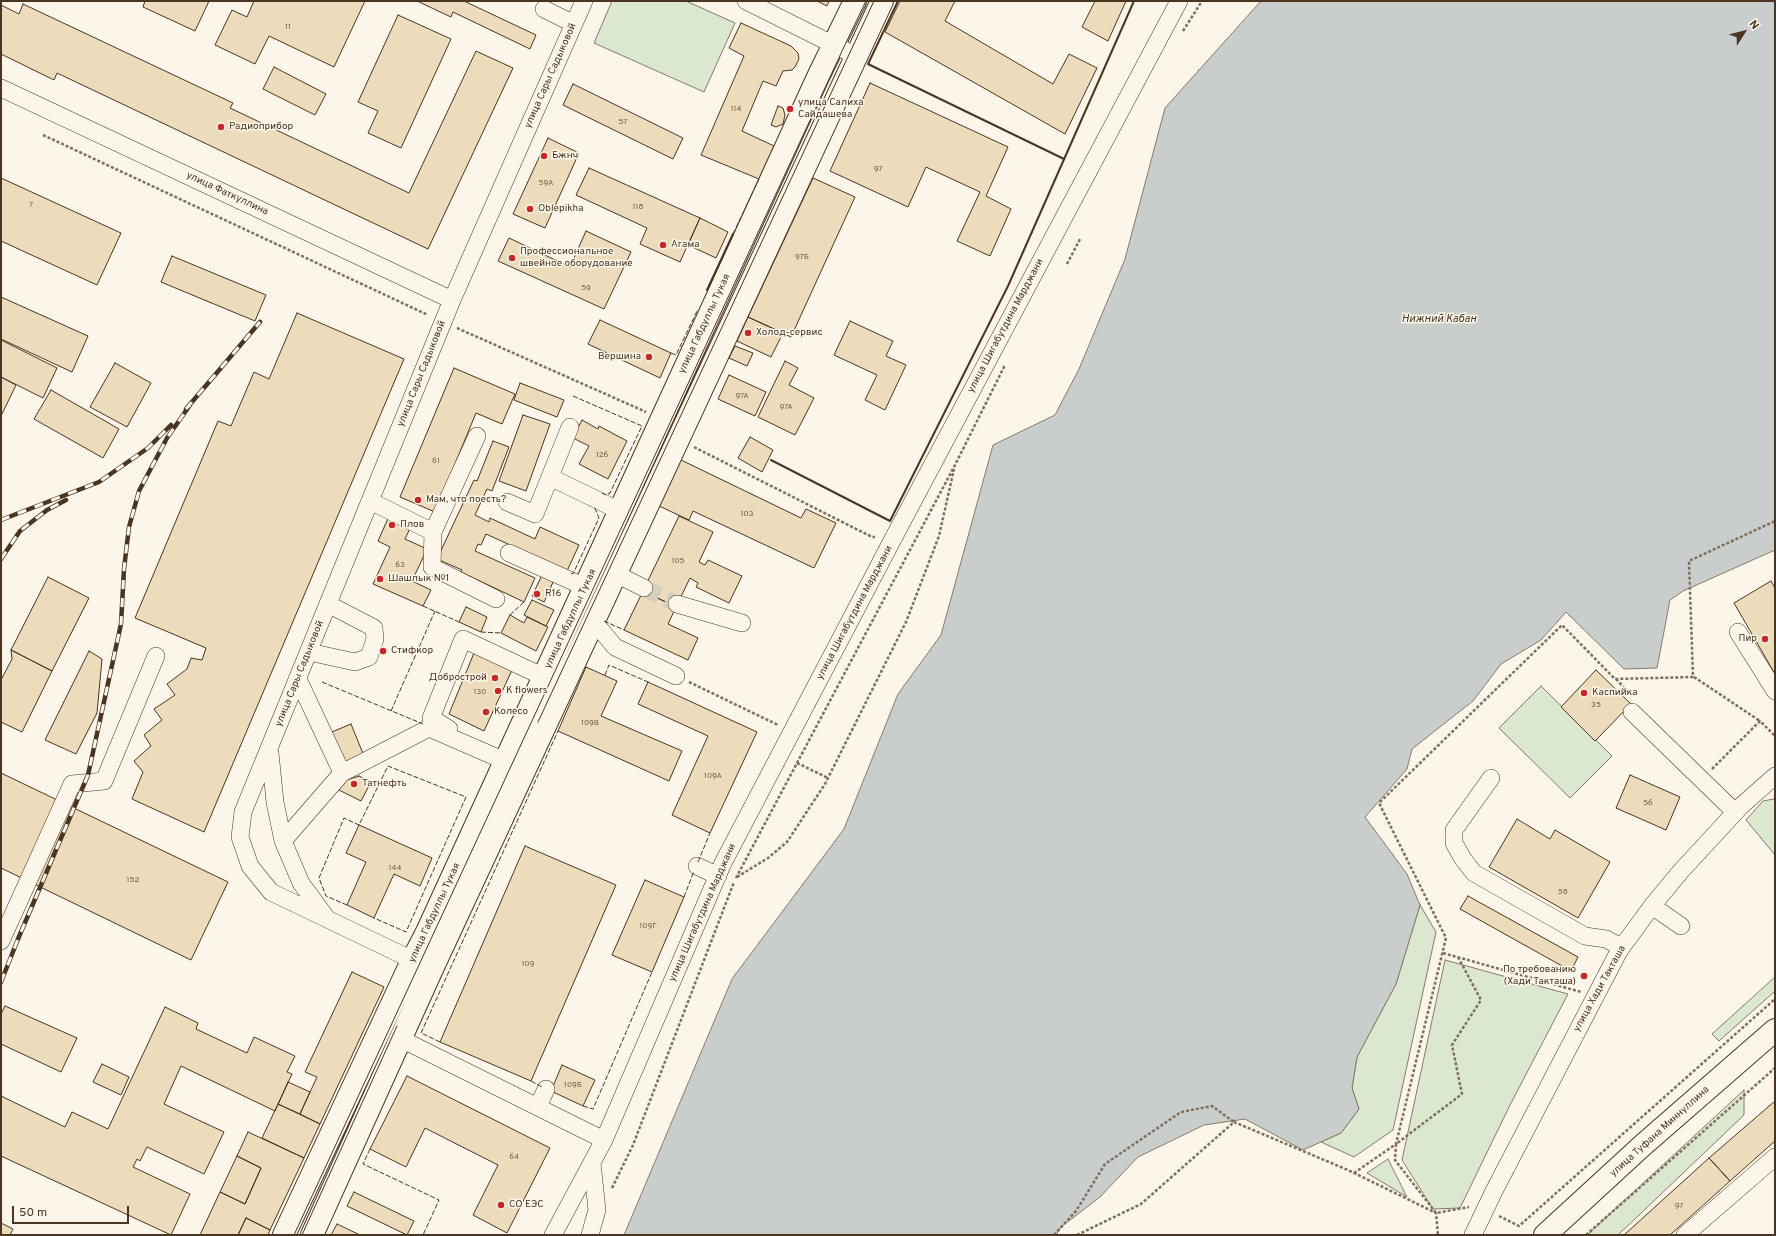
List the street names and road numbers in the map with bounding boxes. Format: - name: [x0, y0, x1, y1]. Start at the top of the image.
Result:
- street label: улица Сары Садыковой: [522, 22, 580, 130]
- street label: улица Фаткуллина: [184, 170, 270, 218]
- street label: улица Шигабутдина Марджани: [965, 257, 1047, 395]
- street label: улица Габдуллы Тукая: [677, 272, 733, 376]
- street label: улица Сары Садыковой: [395, 319, 449, 429]
- street label: улица Шигабутдина Марджани: [814, 544, 896, 682]
- street label: улица Габдуллы Тукая: [543, 567, 599, 671]
- street label: улица Сары Садыковой: [273, 619, 327, 729]
- street label: улица Шигабутдина Марджани: [667, 842, 739, 984]
- street label: улица Габдуллы Тукая: [407, 861, 463, 965]
- street label: улица Хади Такташа: [1571, 944, 1629, 1034]
- street label: улица Туфана Миннуллина: [1608, 1084, 1712, 1180]

